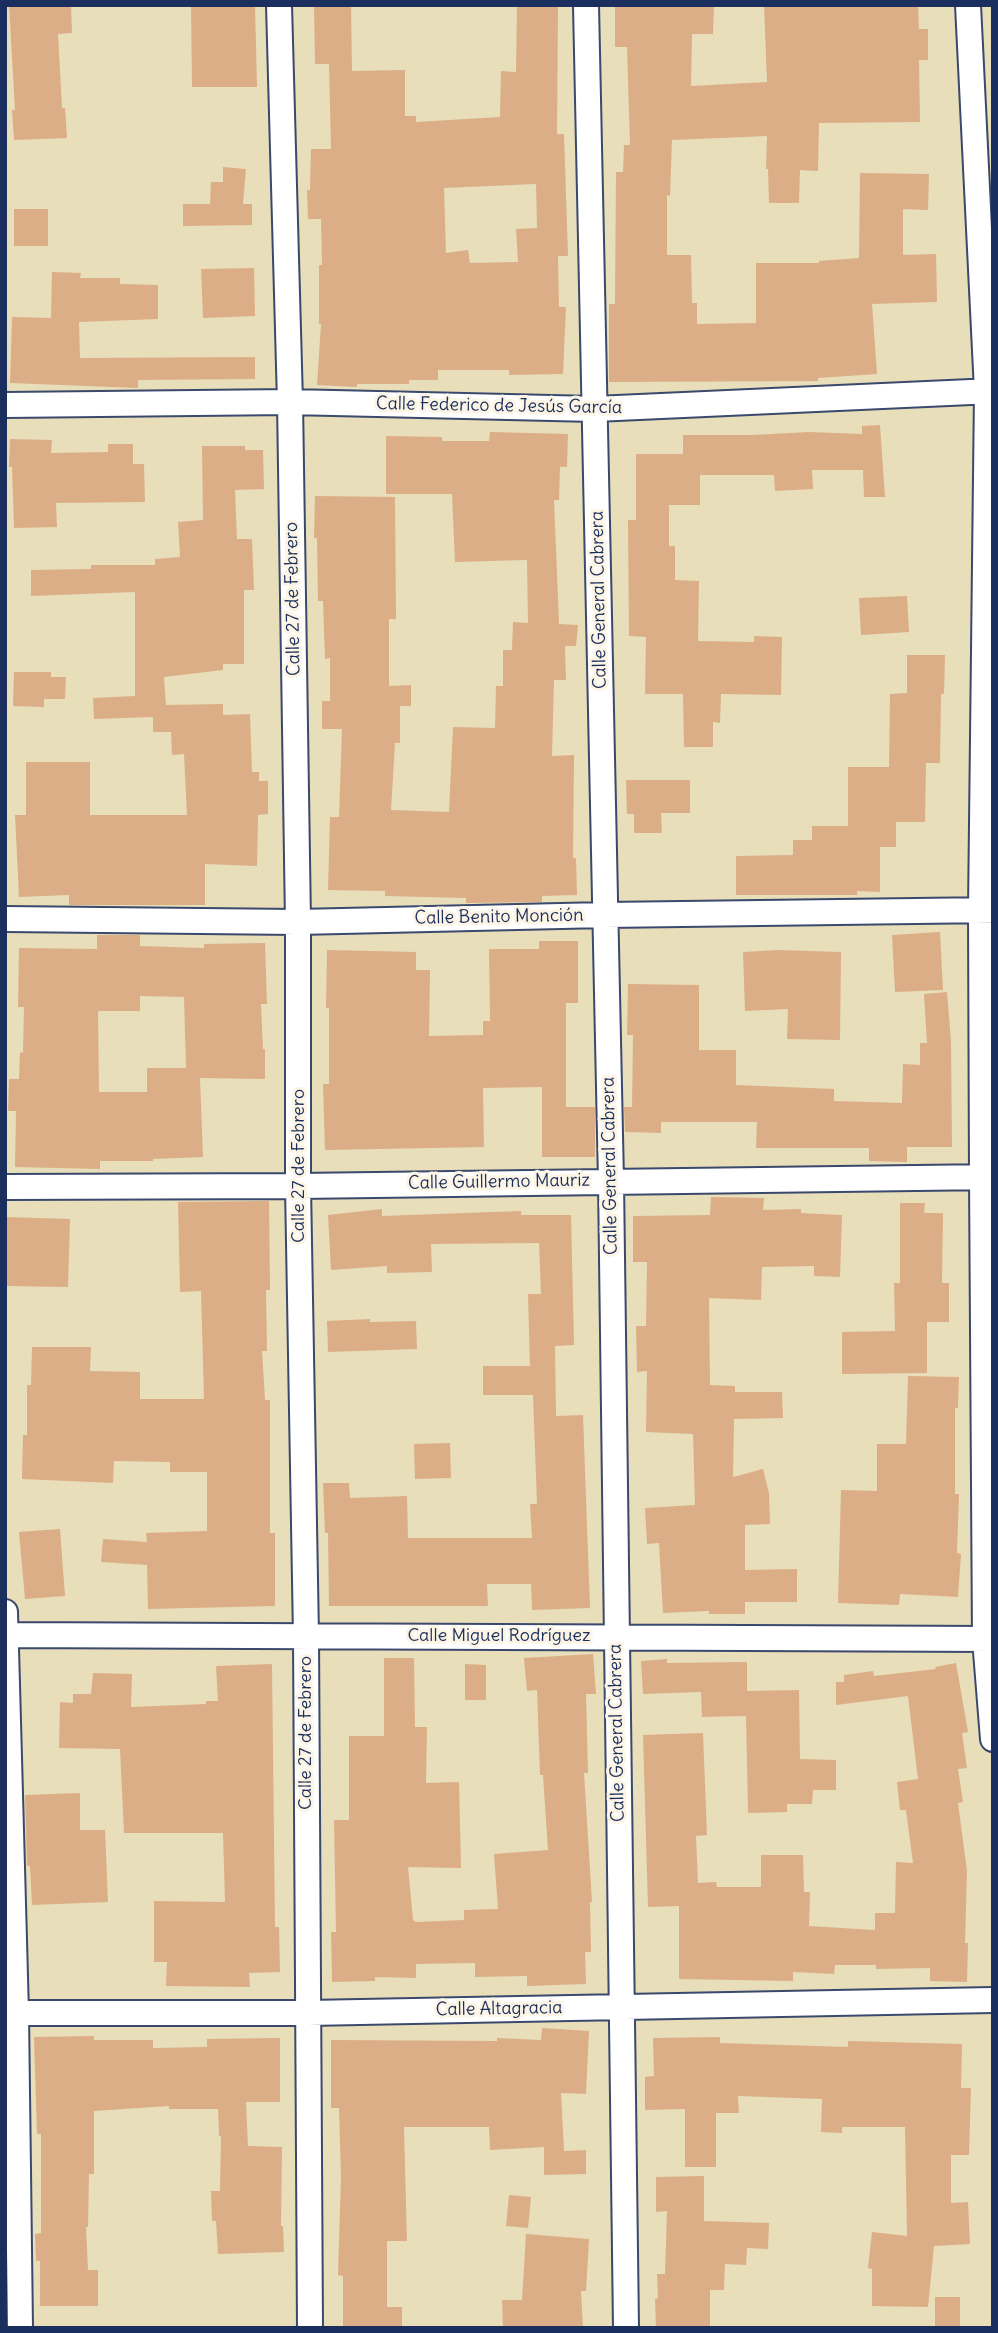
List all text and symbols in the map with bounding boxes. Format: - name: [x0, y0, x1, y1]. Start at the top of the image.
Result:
- street label: Calle Federico de Jesús García: [376, 393, 622, 419]
- street label: Calle General Cabrera: [587, 511, 611, 689]
- street label: Calle 27 de Febrero: [281, 522, 305, 676]
- street label: Calle Benito Monción: [414, 905, 584, 929]
- street label: Calle General Cabrera: [598, 1077, 622, 1255]
- street label: Calle 27 de Febrero: [288, 1089, 310, 1243]
- street label: Calle Guillermo Mauriz: [408, 1170, 590, 1194]
- street label: Calle Miguel Rodríguez: [407, 1625, 591, 1647]
- street label: Calle General Cabrera: [605, 1644, 629, 1822]
- street label: Calle 27 de Febrero: [295, 1656, 317, 1810]
- street label: Calle Altagracia: [435, 1997, 563, 2021]

